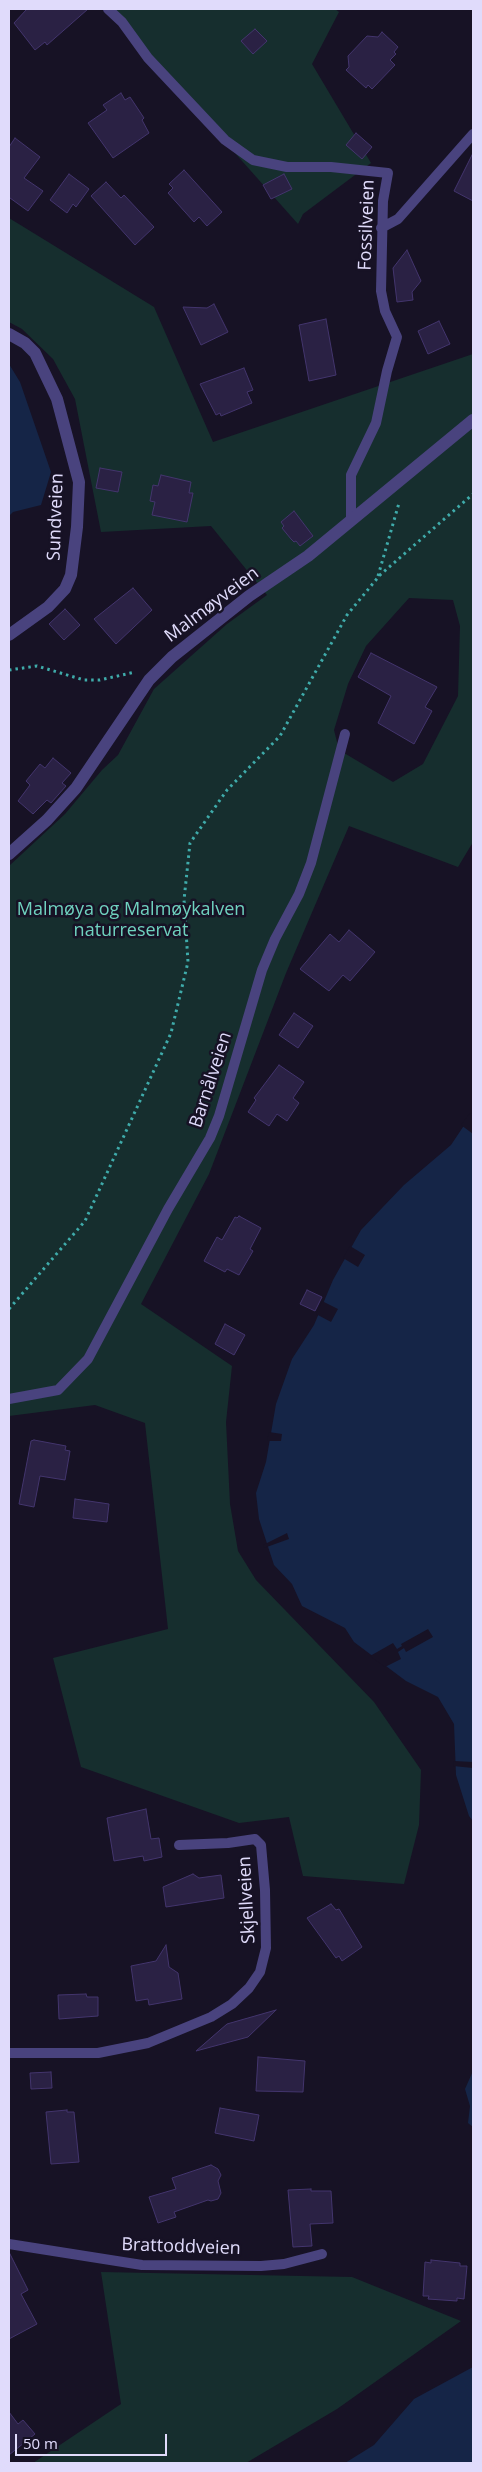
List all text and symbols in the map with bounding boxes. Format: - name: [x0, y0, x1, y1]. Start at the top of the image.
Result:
- street label: Fossilveien: [355, 179, 379, 271]
- street label: Sundveien: [44, 473, 68, 561]
- street label: Malmøyveien: [161, 563, 263, 647]
- park label: Malmøya og Malmøykalven naturreservat: [17, 899, 245, 942]
- street label: Barnålveien: [185, 1029, 237, 1131]
- street label: Skjellveien: [234, 1856, 260, 1944]
- street label: Brattoddveien: [121, 2234, 241, 2260]
- scale bar: [18, 2424, 170, 2456]
- text: 50 m: [23, 2433, 58, 2453]

